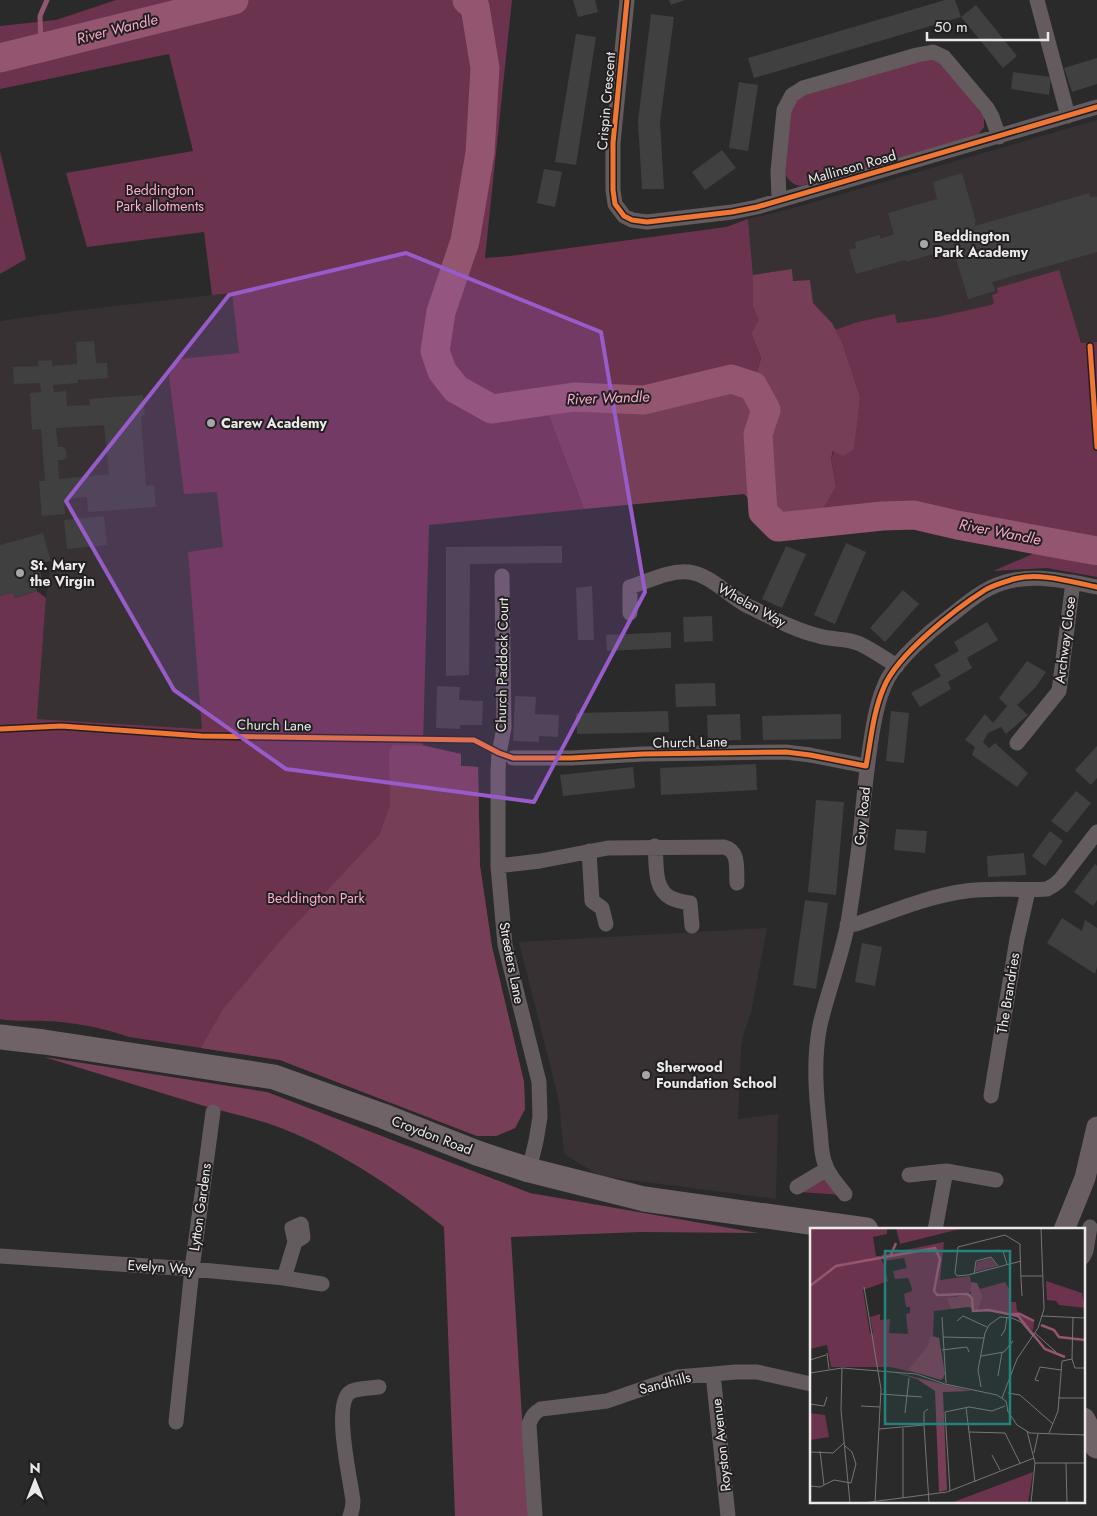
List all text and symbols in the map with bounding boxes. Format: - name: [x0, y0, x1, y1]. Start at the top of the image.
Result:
- water label: River Wandle: [74, 8, 160, 50]
- scale bar: [927, 10, 1048, 42]
- text: 50 m: [934, 16, 968, 38]
- street label: Crispin Crescent: [592, 50, 620, 151]
- street label: Mallinson Road: [806, 145, 898, 189]
- park label: Beddington Park allotments: [116, 180, 204, 216]
- place label: Beddington Park Academy: [934, 226, 1029, 262]
- marker: Beddington Park Academy: [918, 238, 930, 250]
- water label: River Wandle: [566, 386, 650, 410]
- place label: Carew Academy: [221, 413, 327, 433]
- marker: Carew Academy: [205, 417, 217, 429]
- water label: River Wandle: [957, 513, 1043, 551]
- place label: St. Mary the Virgin: [30, 555, 95, 591]
- marker: St. Mary the Virgin: [14, 567, 26, 579]
- street label: Whelan Way: [714, 578, 790, 632]
- street label: Archway Close: [1050, 595, 1080, 685]
- street label: Church Paddock Court: [491, 597, 513, 732]
- street label: Church Lane: [236, 714, 312, 736]
- street label: Church Lane: [652, 731, 728, 753]
- street label: Guy Road: [849, 786, 875, 846]
- park label: Beddington Park: [267, 888, 366, 908]
- street label: Streeters Lane: [494, 920, 530, 1006]
- street label: The Brandries: [992, 951, 1024, 1035]
- place label: Sherwood Foundation School: [656, 1057, 777, 1093]
- marker: Sherwood Foundation School: [640, 1069, 652, 1081]
- street label: Croydon Road: [389, 1110, 475, 1160]
- street label: Lytton Gardens: [184, 1162, 216, 1252]
- inset map: [810, 1228, 1084, 1504]
- street label: Evelyn Way: [127, 1255, 196, 1279]
- street label: Sandhills: [637, 1367, 693, 1399]
- street label: Royston Avenue: [706, 1398, 736, 1492]
- north arrow: [10, 1456, 60, 1506]
- text: N: [29, 1458, 41, 1478]

